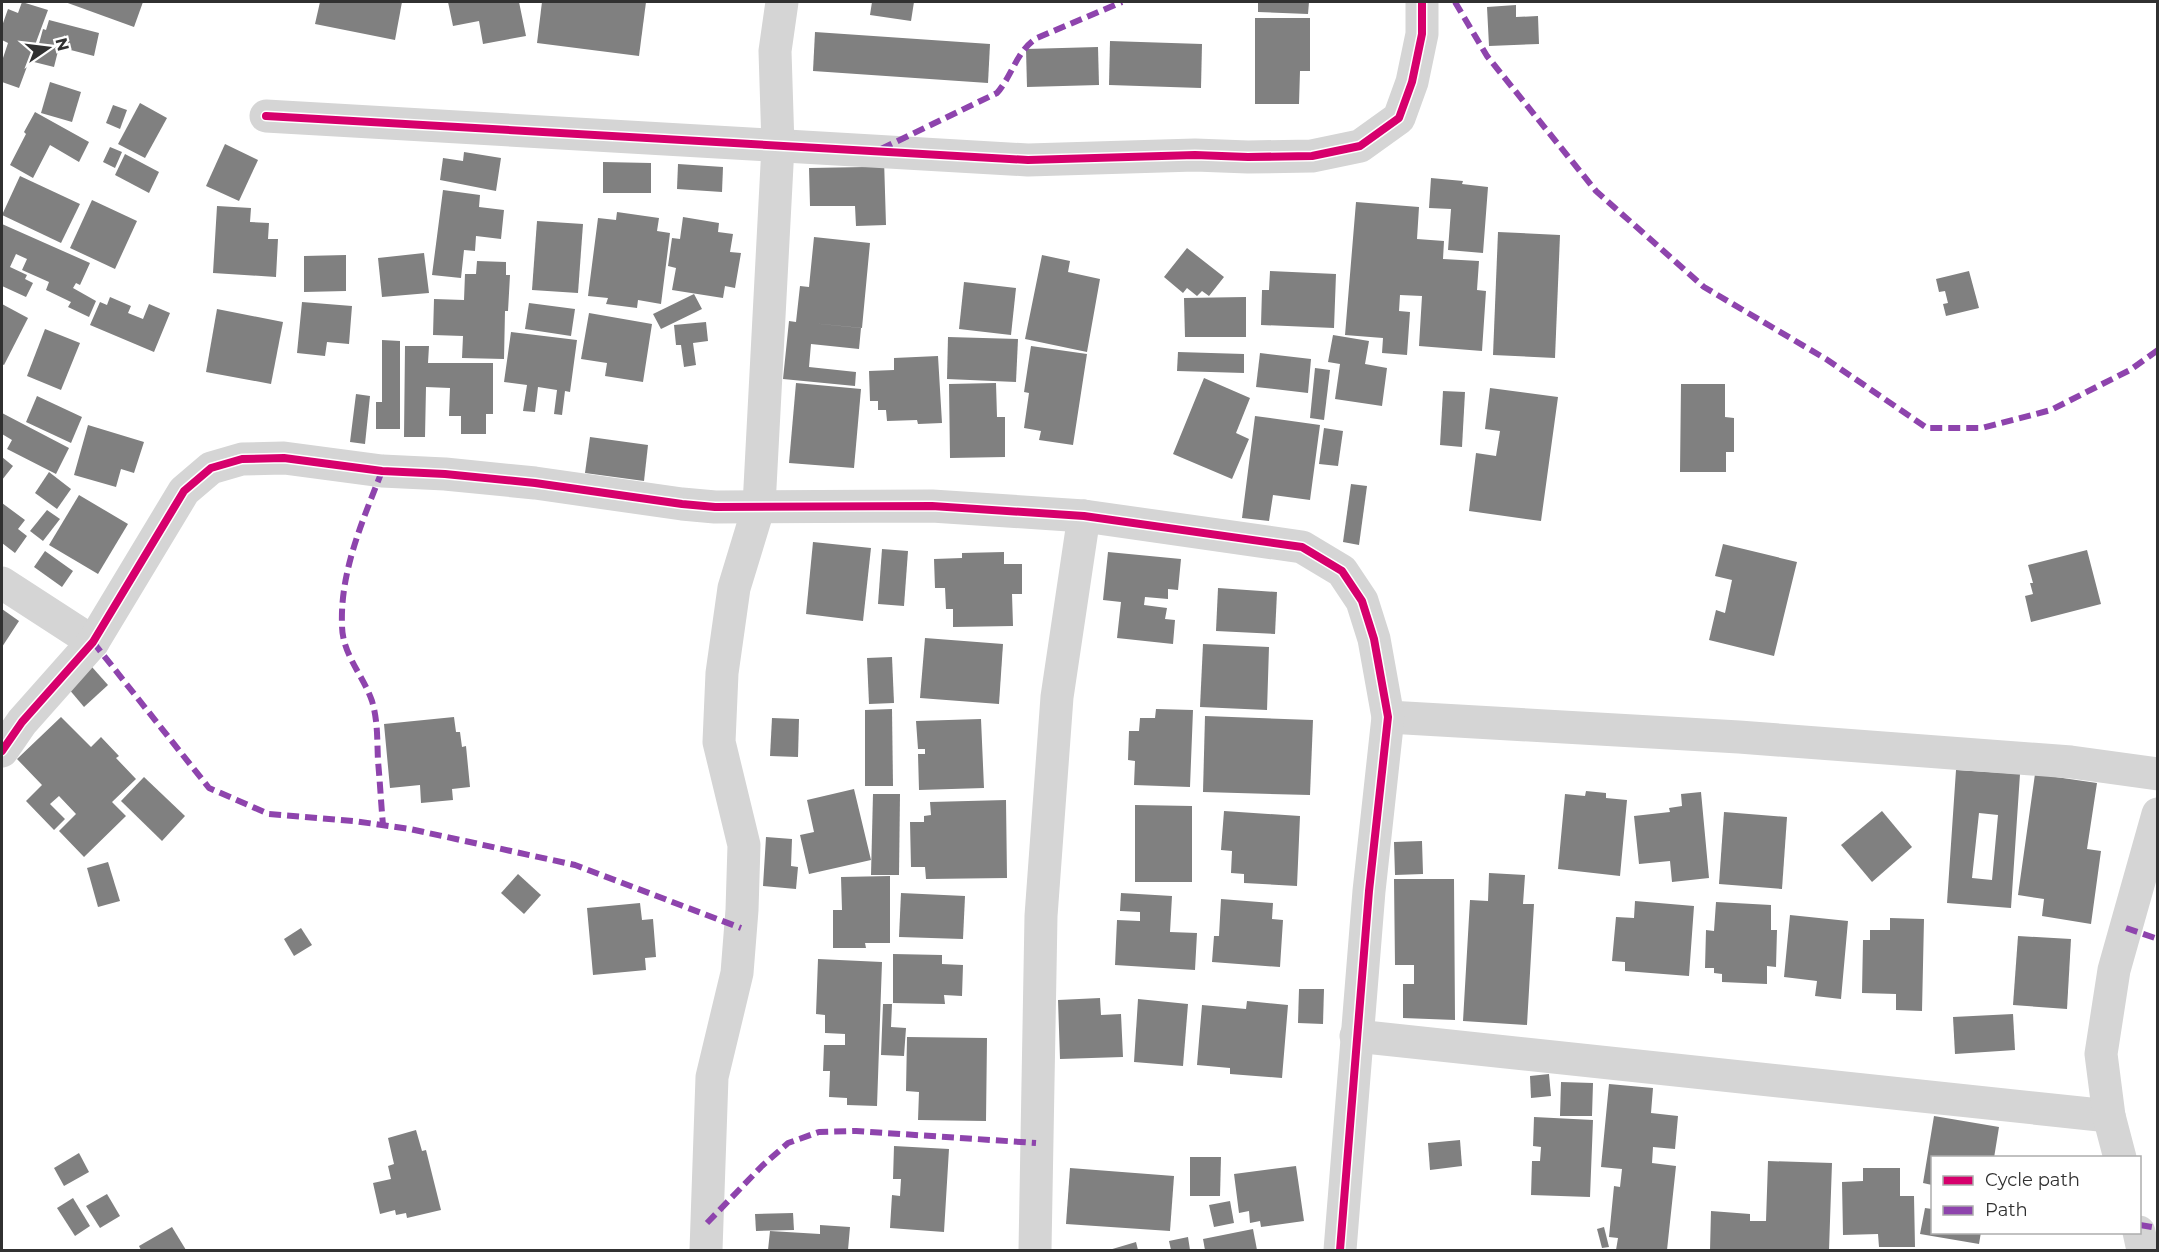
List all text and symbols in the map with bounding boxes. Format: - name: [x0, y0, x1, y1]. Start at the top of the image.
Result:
- north arrow: [18, 18, 78, 78]
- text: N: [51, 36, 73, 53]
- legend: [1931, 1156, 2141, 1234]
- text: Cycle path: [1985, 1169, 2080, 1191]
- text: Path: [1985, 1199, 2028, 1221]

